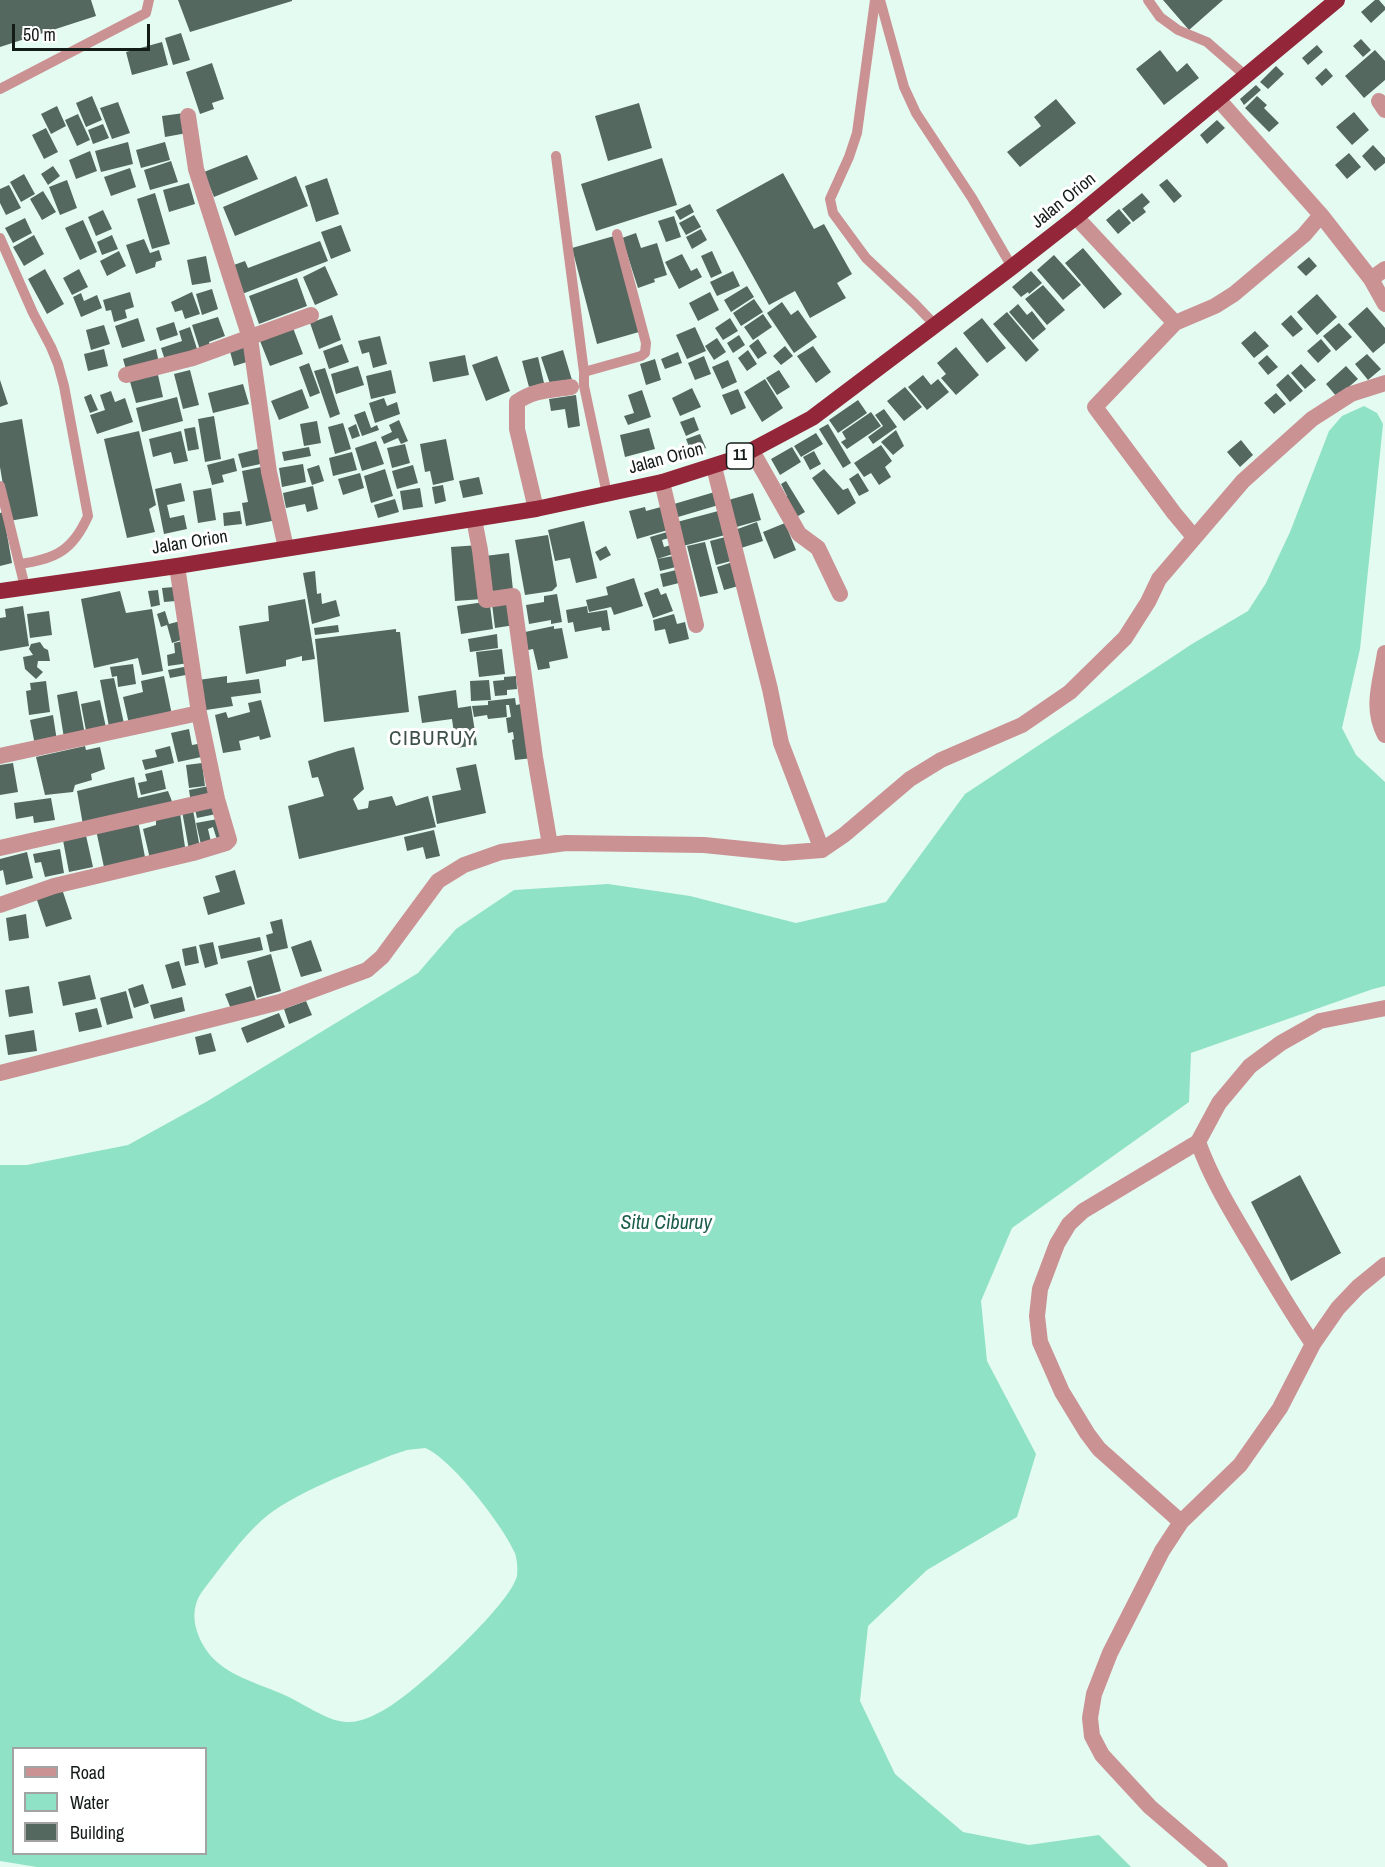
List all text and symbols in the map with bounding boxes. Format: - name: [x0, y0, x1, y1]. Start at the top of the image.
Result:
- scale bar: [15, 12, 153, 50]
- text: 50 m: [23, 22, 56, 47]
- street label: Jalan Orion: [1028, 169, 1100, 233]
- street label: Jalan Orion: [626, 439, 706, 479]
- road number: 11: [726, 443, 754, 469]
- street label: Jalan Orion: [151, 526, 229, 560]
- district label: CIBURUY: [389, 726, 477, 752]
- water label: Situ Ciburuy: [620, 1212, 712, 1236]
- legend: [12, 1747, 207, 1855]
- text: Road: [70, 1760, 105, 1785]
- text: Water: [70, 1790, 109, 1815]
- text: Building: [70, 1820, 124, 1845]

